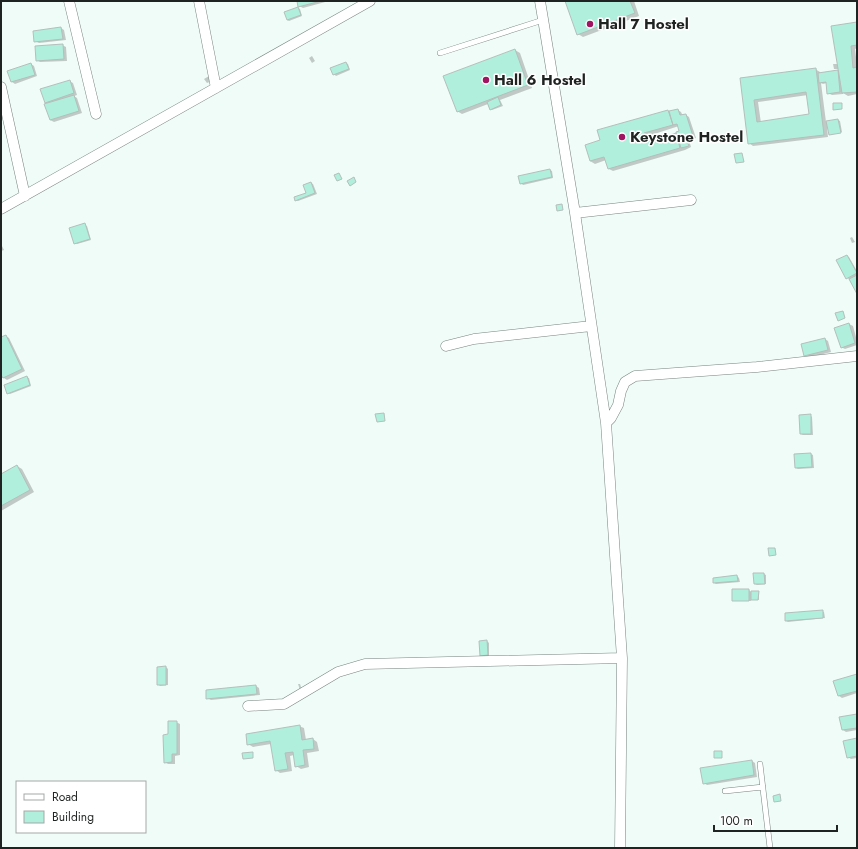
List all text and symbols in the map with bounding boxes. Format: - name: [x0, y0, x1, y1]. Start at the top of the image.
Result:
- place label: Hall 7 Hostel: [598, 13, 689, 35]
- marker: Hall 7 Hostel: [585, 19, 595, 29]
- place label: Hall 6 Hostel: [494, 69, 586, 91]
- marker: Hall 6 Hostel: [481, 75, 491, 85]
- place label: Keystone Hostel: [630, 126, 743, 148]
- marker: Keystone Hostel: [617, 132, 627, 142]
- legend: [16, 781, 146, 833]
- text: Road: [52, 788, 78, 806]
- scale bar: [714, 807, 837, 833]
- text: Building: [52, 808, 94, 826]
- text: 100 m: [720, 812, 753, 830]

